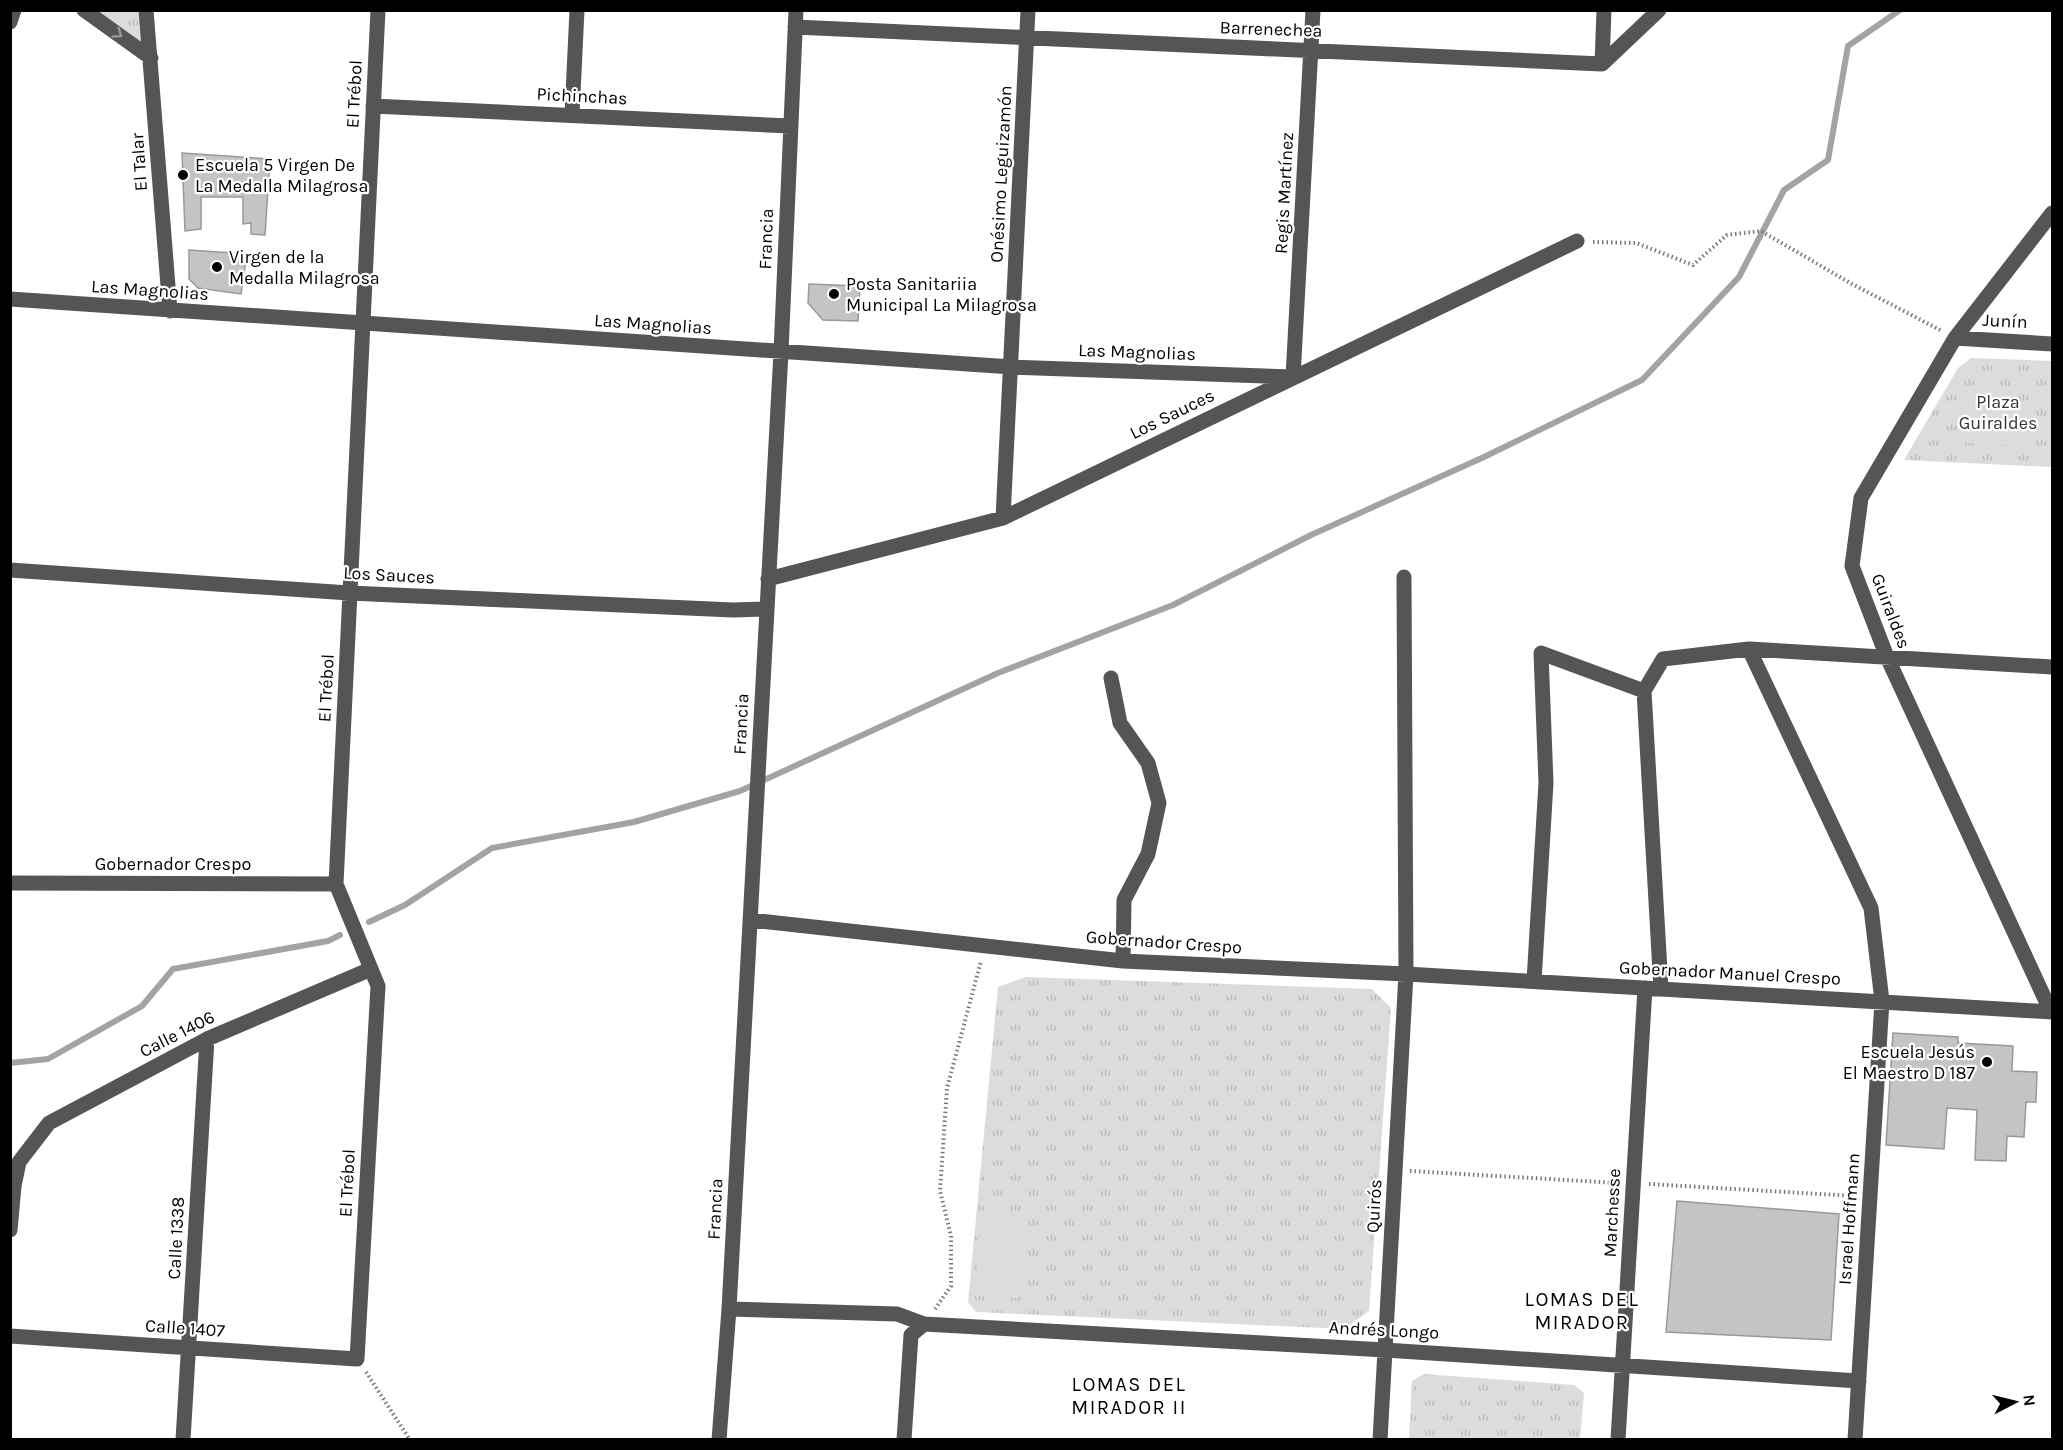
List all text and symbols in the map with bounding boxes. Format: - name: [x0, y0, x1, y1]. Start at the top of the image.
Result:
- street label: Barrenechea: [1219, 16, 1323, 42]
- one-way arrow: [111, 27, 122, 38]
- street label: El Trébol: [341, 59, 367, 129]
- street label: Pichinchas: [536, 83, 628, 109]
- street label: Onésimo Leguizamón: [985, 85, 1017, 263]
- street label: El Talar: [126, 132, 152, 192]
- street label: Regis Martínez: [1270, 132, 1298, 254]
- place label: Escuela 5 Virgen De La Medalla Milagrosa: [195, 154, 368, 197]
- marker: Escuela 5 Virgen De La Medalla Milagrosa: [176, 168, 190, 182]
- street label: Francia: [754, 208, 778, 270]
- place label: Virgen de la Medalla Milagrosa: [229, 246, 380, 289]
- marker: Virgen de la Medalla Milagrosa: [210, 260, 224, 274]
- place label: Posta Sanitariia Municipal La Milagrosa: [846, 273, 1037, 316]
- street label: Las Magnolias: [90, 275, 210, 305]
- marker: Posta Sanitariia Municipal La Milagrosa: [827, 287, 841, 301]
- street label: Las Magnolias: [593, 309, 713, 339]
- street label: Junín: [1982, 309, 2028, 333]
- street label: Las Magnolias: [1078, 339, 1196, 365]
- street label: Los Sauces: [1126, 384, 1218, 444]
- park label: Plaza Guiraldes: [1959, 391, 2037, 434]
- street label: Los Sauces: [343, 562, 435, 588]
- street label: Guiraldes: [1867, 570, 1915, 652]
- street label: El Trébol: [313, 653, 339, 723]
- street label: Francia: [728, 693, 754, 755]
- street label: Gobernador Crespo: [95, 853, 251, 875]
- street label: Gobernador Crespo: [1085, 926, 1243, 958]
- street label: Gobernador Manuel Crespo: [1619, 956, 1841, 990]
- street label: Calle 1406: [136, 1006, 218, 1062]
- place label: Escuela Jesús El Maestro D 187: [1843, 1041, 1976, 1084]
- marker: Escuela Jesús El Maestro D 187: [1980, 1055, 1994, 1069]
- street label: El Trébol: [334, 1148, 360, 1218]
- street label: Israel Hoffmann: [1833, 1152, 1865, 1286]
- street label: Marchesse: [1599, 1168, 1625, 1258]
- street label: Francia: [702, 1178, 728, 1240]
- street label: Quirós: [1362, 1179, 1386, 1233]
- street label: Calle 1338: [163, 1196, 189, 1280]
- district label: LOMAS DEL MIRADOR: [1525, 1288, 1639, 1334]
- street label: Calle 1407: [144, 1314, 226, 1342]
- street label: Andrés Longo: [1328, 1316, 1440, 1344]
- north arrow: [1985, 1372, 2045, 1432]
- district label: LOMAS DEL MIRADOR II: [1071, 1373, 1187, 1419]
- text: N: [2019, 1393, 2040, 1407]

